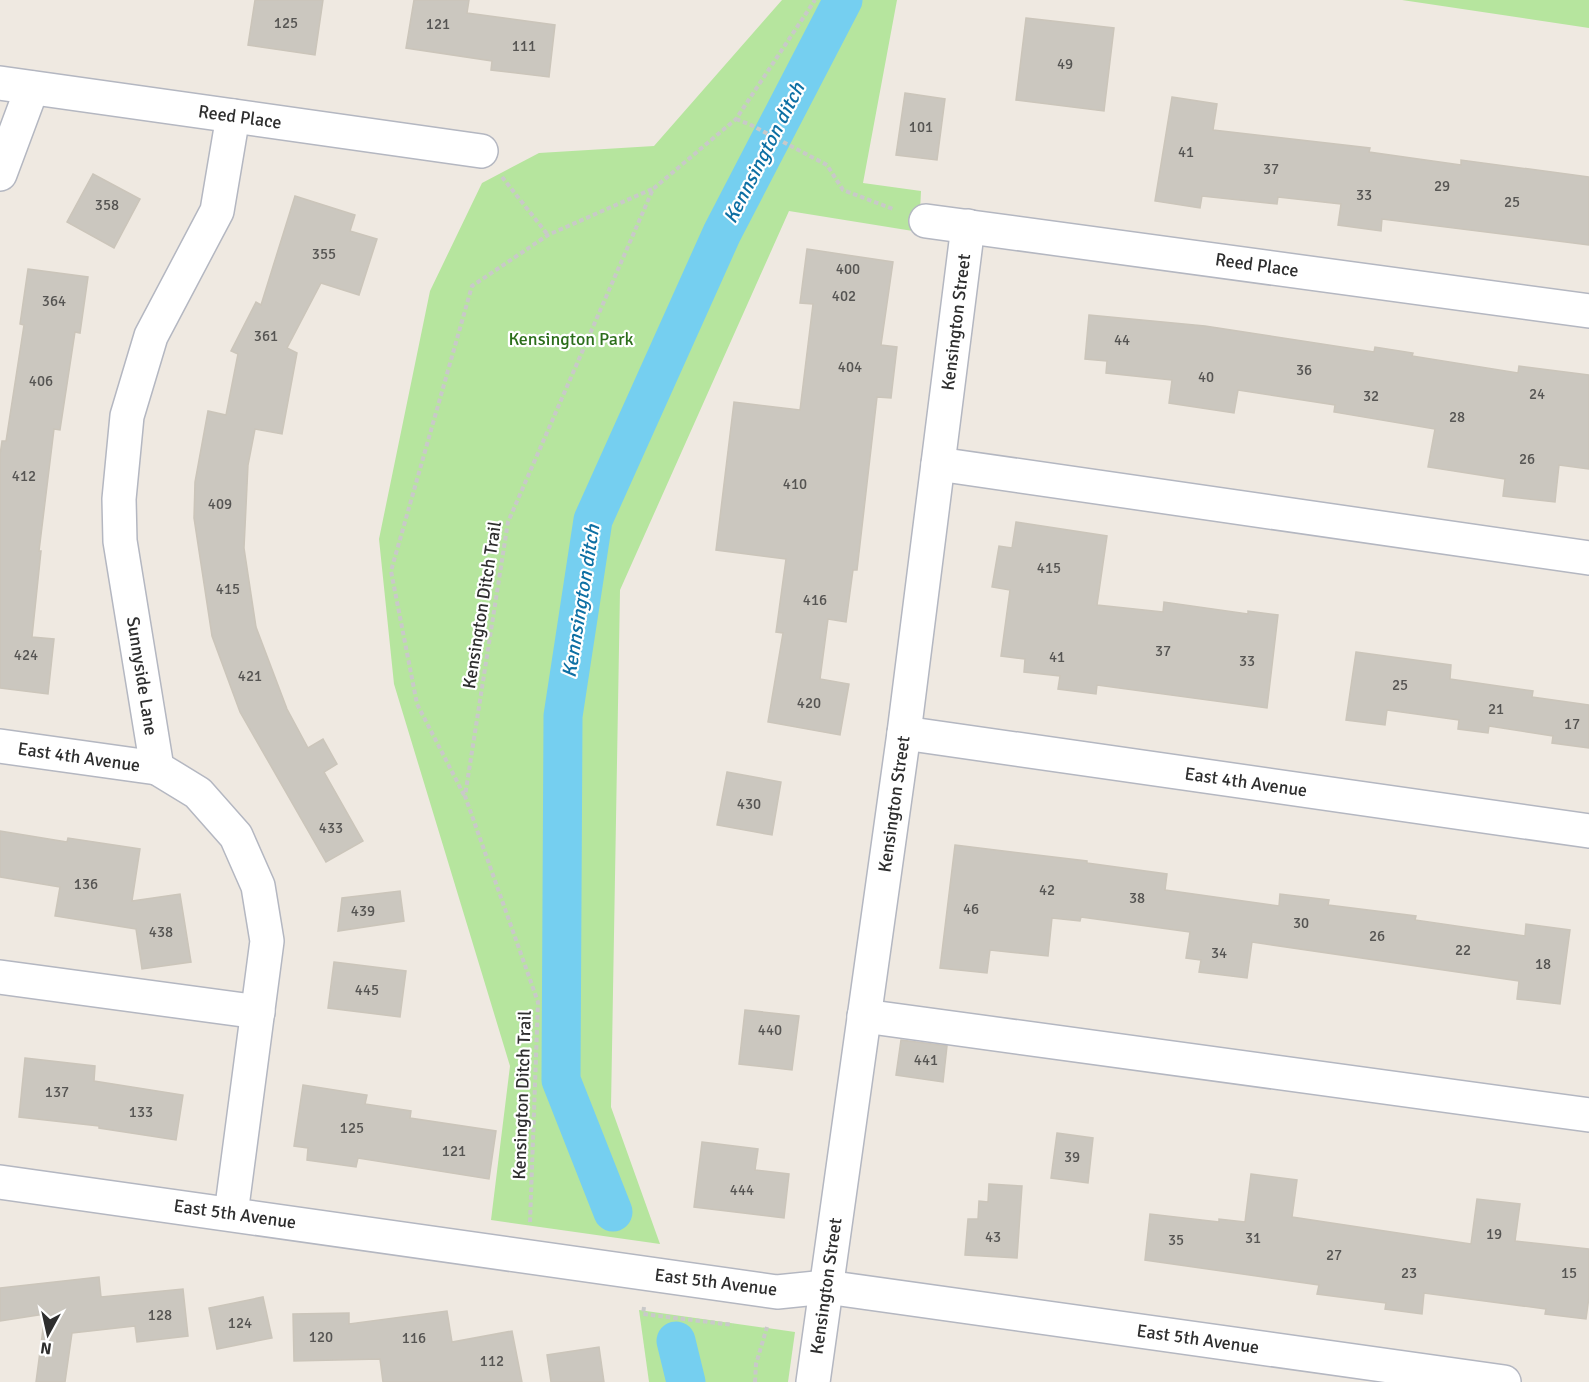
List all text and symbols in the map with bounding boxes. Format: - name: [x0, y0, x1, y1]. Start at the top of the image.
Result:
- house number: 125: [274, 14, 298, 32]
- house number: 121: [426, 15, 450, 33]
- house number: 111: [512, 37, 536, 55]
- house number: 49: [1057, 55, 1073, 73]
- water label: Kennsington ditch: [718, 77, 811, 228]
- street label: Reed Place: [197, 100, 283, 134]
- house number: 101: [909, 118, 933, 136]
- house number: 41: [1178, 143, 1194, 161]
- house number: 37: [1263, 160, 1279, 178]
- house number: 29: [1434, 177, 1450, 195]
- house number: 33: [1356, 186, 1372, 204]
- house number: 25: [1504, 193, 1520, 211]
- house number: 358: [95, 196, 119, 214]
- house number: 355: [312, 245, 336, 263]
- street label: Reed Place: [1214, 248, 1300, 282]
- street label: Kensington Street: [937, 252, 975, 392]
- house number: 400: [836, 260, 860, 278]
- house number: 402: [832, 287, 856, 305]
- house number: 364: [42, 292, 66, 310]
- house number: 361: [254, 327, 278, 345]
- park label: Kensington Park: [508, 328, 634, 350]
- house number: 44: [1114, 331, 1130, 349]
- house number: 404: [838, 358, 862, 376]
- house number: 36: [1296, 361, 1312, 379]
- house number: 40: [1198, 368, 1214, 386]
- house number: 406: [29, 372, 53, 390]
- house number: 24: [1529, 385, 1545, 403]
- house number: 32: [1363, 387, 1379, 405]
- house number: 28: [1449, 408, 1465, 426]
- house number: 26: [1519, 450, 1535, 468]
- house number: 412: [12, 467, 36, 485]
- house number: 410: [783, 475, 807, 493]
- house number: 409: [208, 495, 232, 513]
- street label: Kensington Ditch Trail: [458, 520, 506, 690]
- water label: Kennsington ditch: [557, 522, 606, 679]
- house number: 415: [1037, 559, 1061, 577]
- house number: 415: [216, 580, 240, 598]
- house number: 416: [803, 591, 827, 609]
- street label: Sunnyside Lane: [122, 615, 162, 737]
- house number: 37: [1155, 642, 1171, 660]
- house number: 424: [14, 646, 38, 664]
- house number: 41: [1049, 648, 1065, 666]
- house number: 33: [1239, 652, 1255, 670]
- house number: 421: [238, 667, 262, 685]
- house number: 25: [1392, 676, 1408, 694]
- house number: 420: [797, 694, 821, 712]
- house number: 21: [1488, 700, 1504, 718]
- house number: 17: [1564, 715, 1580, 733]
- street label: Kensington Street: [874, 734, 914, 874]
- street label: East 4th Avenue: [16, 738, 142, 776]
- street label: East 4th Avenue: [1183, 763, 1309, 801]
- house number: 430: [737, 795, 761, 813]
- house number: 433: [319, 819, 343, 837]
- house number: 136: [74, 875, 98, 893]
- house number: 42: [1039, 881, 1055, 899]
- house number: 38: [1129, 889, 1145, 907]
- house number: 46: [963, 900, 979, 918]
- house number: 439: [351, 902, 375, 920]
- house number: 30: [1293, 914, 1309, 932]
- house number: 438: [149, 923, 173, 941]
- house number: 26: [1369, 927, 1385, 945]
- house number: 22: [1455, 941, 1471, 959]
- house number: 34: [1211, 944, 1227, 962]
- house number: 18: [1535, 955, 1551, 973]
- house number: 445: [355, 981, 379, 999]
- street label: Kensington Ditch Trail: [508, 1010, 536, 1180]
- house number: 440: [758, 1021, 782, 1039]
- house number: 441: [914, 1051, 938, 1069]
- house number: 137: [45, 1083, 69, 1101]
- house number: 133: [129, 1103, 153, 1121]
- house number: 125: [340, 1119, 364, 1137]
- house number: 121: [442, 1142, 466, 1160]
- house number: 39: [1064, 1148, 1080, 1166]
- house number: 444: [730, 1181, 754, 1199]
- street label: East 5th Avenue: [172, 1195, 298, 1233]
- street label: Kensington Street: [806, 1216, 846, 1356]
- house number: 19: [1486, 1225, 1502, 1243]
- house number: 43: [985, 1228, 1001, 1246]
- house number: 31: [1245, 1229, 1261, 1247]
- house number: 35: [1168, 1231, 1184, 1249]
- house number: 27: [1326, 1246, 1342, 1264]
- street label: East 5th Avenue: [653, 1264, 779, 1300]
- house number: 23: [1401, 1264, 1417, 1282]
- house number: 15: [1561, 1264, 1577, 1282]
- north arrow: [18, 1304, 78, 1364]
- house number: 128: [148, 1306, 172, 1324]
- house number: 124: [228, 1314, 252, 1332]
- street label: East 5th Avenue: [1135, 1320, 1261, 1358]
- house number: 120: [309, 1328, 333, 1346]
- house number: 116: [402, 1329, 426, 1347]
- text: N: [39, 1337, 53, 1359]
- house number: 112: [480, 1352, 504, 1370]

